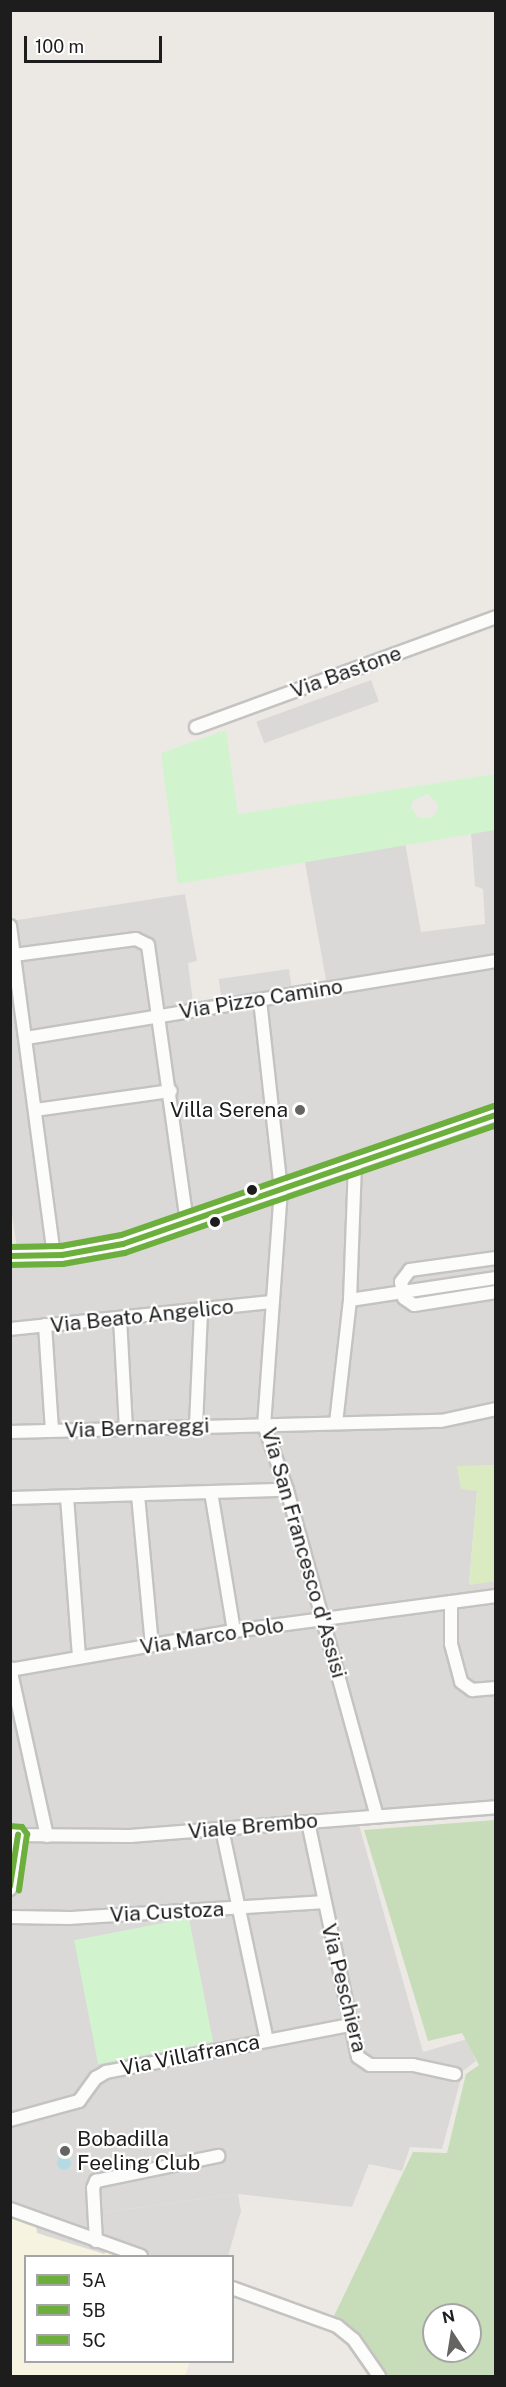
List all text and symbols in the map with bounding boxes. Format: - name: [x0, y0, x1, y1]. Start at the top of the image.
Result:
- scale bar: [27, 24, 165, 62]
- text: 100 m: [35, 36, 84, 57]
- street label: Via Bastone: [287, 640, 405, 704]
- street label: Via Pizzo Camino: [177, 974, 345, 1024]
- place label: Villa Serena: [170, 1097, 288, 1123]
- marker: Villa Serena: [293, 1103, 307, 1117]
- unlabelled marker: [246, 1184, 258, 1196]
- unlabelled marker: [209, 1216, 221, 1228]
- street label: Via Beato Angelico: [49, 1294, 235, 1338]
- street label: Via Bernareggi: [64, 1413, 210, 1443]
- street label: Via San Francesco d'Assisi: [256, 1425, 352, 1681]
- street label: Via Marco Polo: [138, 1612, 286, 1660]
- street label: Viale Brembo: [187, 1808, 319, 1844]
- street label: Via Custoza: [109, 1896, 225, 1928]
- street label: Via Peschiera: [316, 1921, 372, 2055]
- street label: Via Villafranca: [118, 2029, 262, 2081]
- place label: Bobadilla Feeling Club: [77, 2126, 200, 2176]
- marker: Bobadilla Feeling Club: [58, 2144, 72, 2158]
- legend: [24, 2255, 234, 2363]
- text: 5A: [82, 2270, 106, 2291]
- text: 5B: [82, 2300, 106, 2321]
- north arrow: [422, 2303, 482, 2363]
- text: N: [440, 2306, 457, 2327]
- text: 5C: [82, 2330, 106, 2351]

